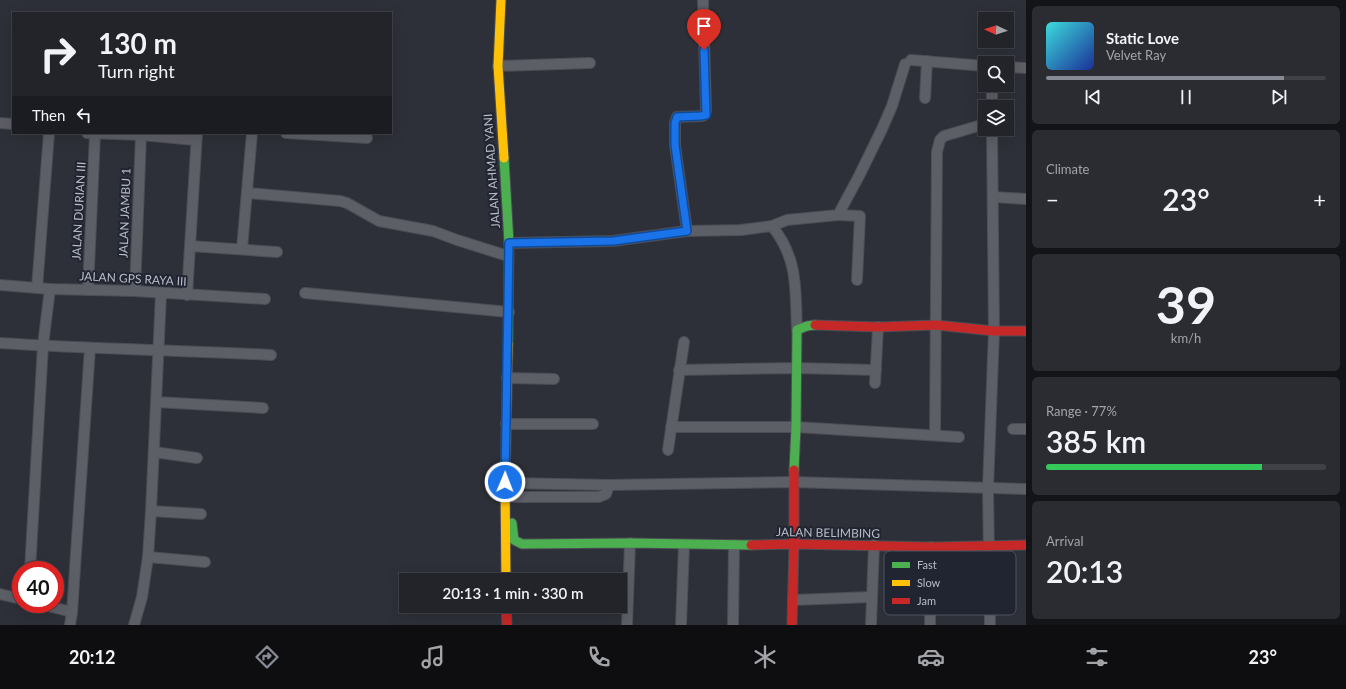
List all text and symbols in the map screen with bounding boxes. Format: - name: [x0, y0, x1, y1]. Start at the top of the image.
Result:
- pin: [687, 9, 721, 50]
- north arrow: [978, 12, 1014, 48]
- map controls: [978, 12, 1014, 136]
- icon: arrive: [693, 15, 715, 37]
- text: 130 m: [98, 26, 177, 60]
- icon: right: [32, 28, 84, 80]
- text: Static Love: [1106, 29, 1179, 47]
- text: Velvet Ray: [1106, 47, 1166, 63]
- button: search: [978, 56, 1014, 92]
- text: Turn right: [98, 60, 175, 82]
- icon: previous: [1082, 86, 1104, 108]
- icon: pause: [1175, 86, 1197, 108]
- icon: next: [1268, 86, 1290, 108]
- button: layers: [978, 100, 1014, 136]
- icon: left: [73, 104, 95, 126]
- text: Then: [32, 106, 65, 124]
- street label: JALAN AHMAD YANI: [480, 113, 503, 229]
- street label: JALAN DURIAN III: [68, 161, 89, 261]
- text: Climate: [1046, 161, 1089, 177]
- street label: JALAN JAMBU 1: [115, 168, 134, 258]
- text: 23°: [1162, 181, 1210, 217]
- text: −: [1046, 186, 1059, 213]
- text: +: [1313, 186, 1326, 213]
- street label: JALAN GPS RAYA III: [79, 268, 187, 289]
- text: 39: [1156, 273, 1216, 335]
- text: km/h: [1171, 330, 1201, 346]
- text: Range · 77%: [1046, 403, 1117, 419]
- text: 385 km: [1046, 423, 1146, 459]
- position arrow: [484, 461, 526, 503]
- street label: JALAN BELIMBING: [776, 524, 880, 541]
- text: Arrival: [1046, 533, 1083, 549]
- legend: [884, 551, 1016, 615]
- text: 20:13: [1046, 553, 1123, 589]
- text: Fast: [917, 558, 937, 571]
- speed limit sign: 40: [12, 561, 64, 613]
- text: Slow: [917, 576, 941, 589]
- text: 20:13 · 1 min · 330 m: [443, 584, 583, 602]
- text: Jam: [917, 594, 936, 607]
- icon: directions: [253, 643, 281, 671]
- icon: music: [419, 643, 447, 671]
- icon: phone: [585, 643, 613, 671]
- icon: climate: [751, 643, 779, 671]
- icon: car: [917, 643, 945, 671]
- icon: filters: [1083, 643, 1111, 671]
- text: 20:12: [69, 646, 115, 668]
- text: 23°: [1249, 646, 1277, 668]

